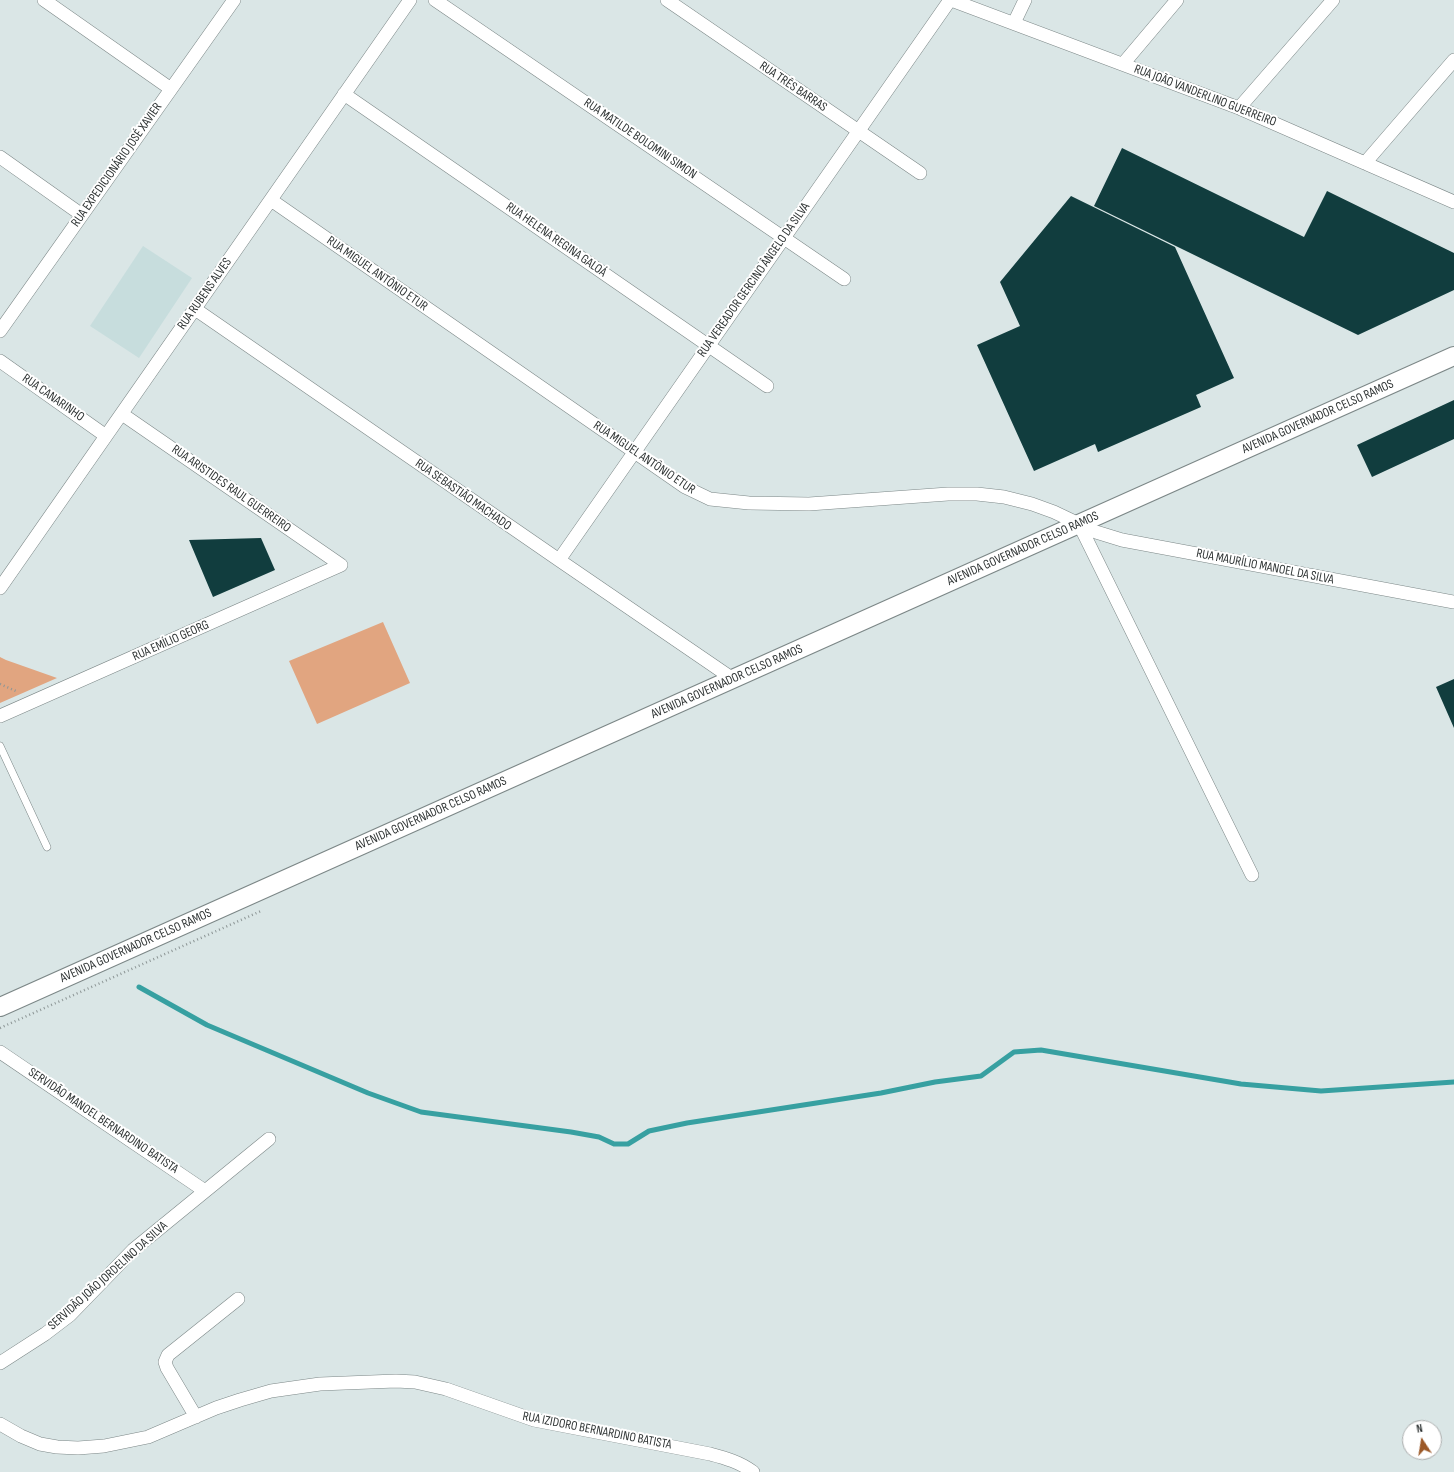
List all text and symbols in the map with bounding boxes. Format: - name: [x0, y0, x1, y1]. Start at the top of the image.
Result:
- street label: RUA TRÊS BARRAS: [756, 59, 830, 115]
- street label: RUA JOÃO VANDERLINO GUERREIRO: [1132, 62, 1278, 130]
- street label: RUA MATILDE BOLOMINI SIMON: [581, 95, 699, 183]
- street label: RUA EXPEDICIONÁRIO JOSÉ XAVIER: [68, 100, 166, 230]
- street label: RUA HELENA REGINA GALOÁ: [503, 199, 609, 281]
- street label: RUA VEREADOR GERCINO ÂNGELO DA SILVA: [695, 200, 813, 360]
- street label: RUA MIGUEL ANTÔNIO ETUR: [323, 233, 431, 315]
- street label: RUA RUBENS ALVES: [174, 255, 236, 333]
- street label: RUA CANARINHO: [19, 371, 87, 425]
- street label: AVENIDA GOVERNADOR CELSO RAMOS: [1240, 376, 1396, 458]
- street label: RUA MIGUEL ANTÔNIO ETUR: [590, 418, 698, 498]
- street label: RUA ARISTIDES RAUL GUERREIRO: [168, 442, 294, 536]
- street label: RUA SEBASTIÃO MACHADO: [412, 456, 514, 534]
- street label: AVENIDA GOVERNADOR CELSO RAMOS: [945, 508, 1101, 590]
- street label: RUA MAURÍLIO MANOEL DA SILVA: [1195, 546, 1335, 588]
- street label: RUA EMÍLIO GEORG: [130, 617, 212, 665]
- street label: AVENIDA GOVERNADOR CELSO RAMOS: [649, 641, 805, 723]
- street label: AVENIDA GOVERNADOR CELSO RAMOS: [353, 773, 509, 855]
- street label: AVENIDA GOVERNADOR CELSO RAMOS: [58, 905, 214, 987]
- street label: SERVIDÃO MANOEL BERNARDINO BATISTA: [25, 1065, 181, 1177]
- street label: SERVIDÃO JOÃO JORDELINO DA SILVA: [45, 1218, 171, 1334]
- street label: RUA IZIDORO BERNARDINO BATISTA: [521, 1409, 673, 1453]
- north arrow: [1402, 1420, 1442, 1460]
- text: N: [1415, 1422, 1424, 1436]

